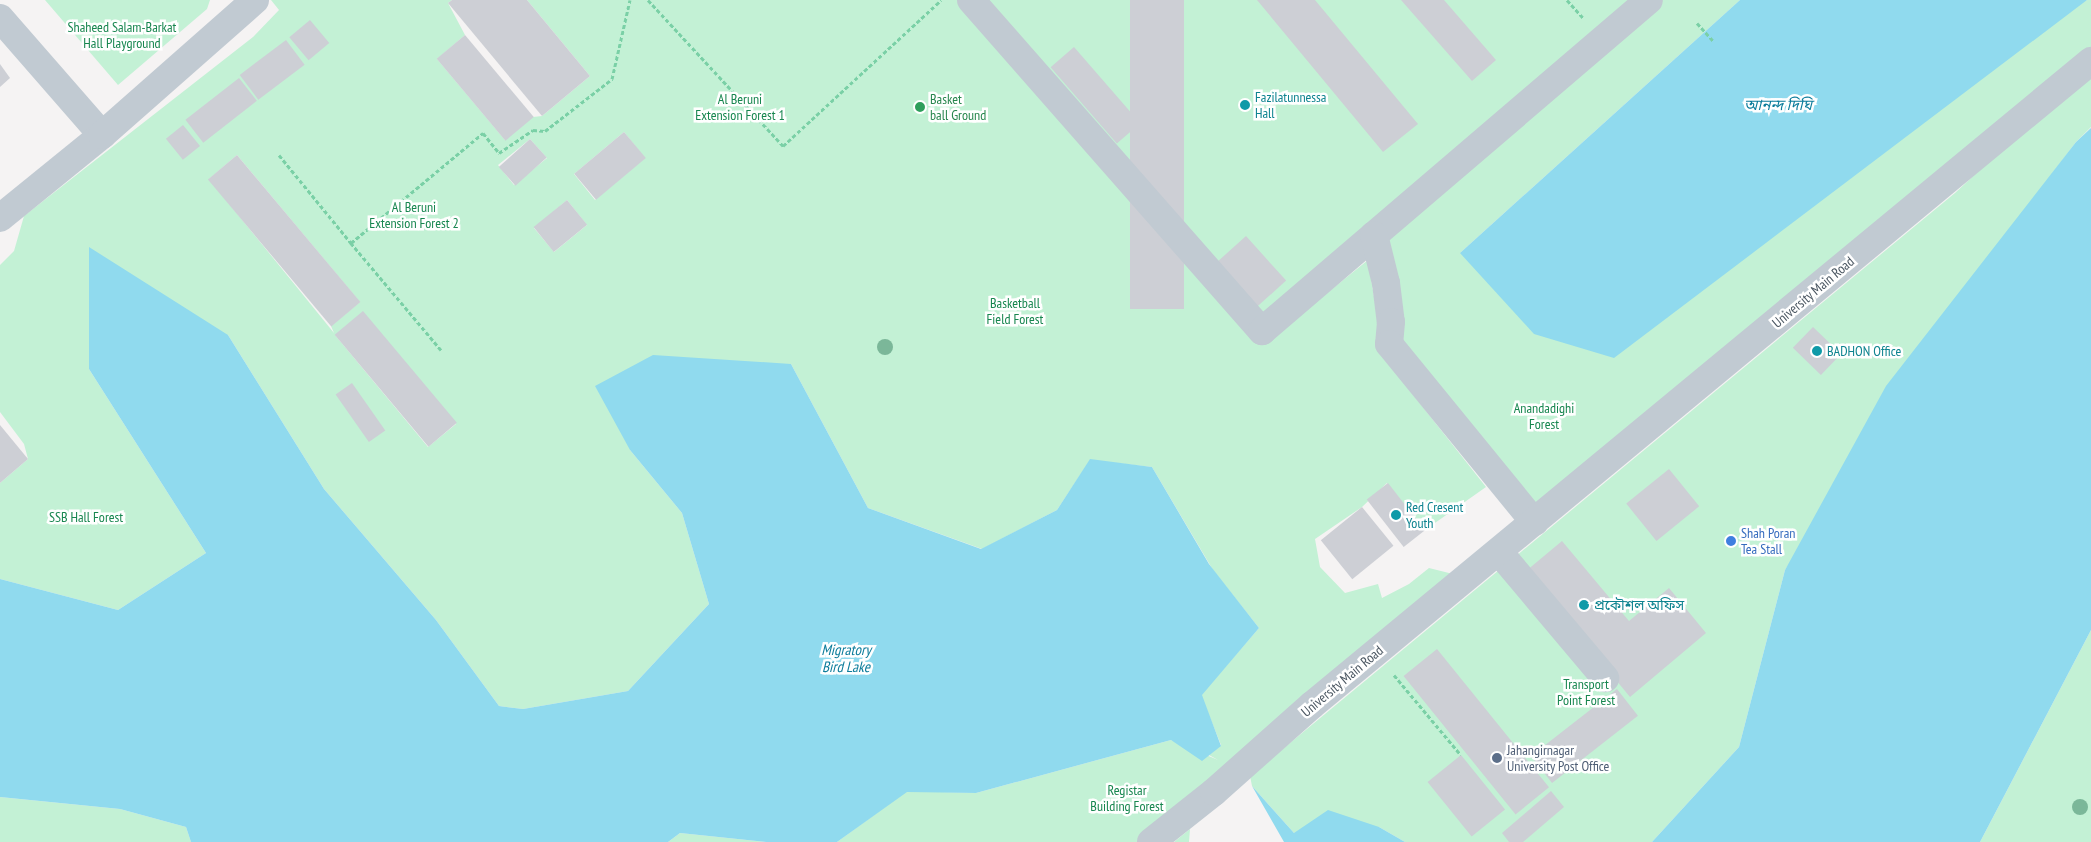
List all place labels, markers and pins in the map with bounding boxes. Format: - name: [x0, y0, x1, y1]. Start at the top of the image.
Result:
- place label: Fazilatunnessa Hall: [1255, 89, 1326, 121]
- place label: Basket ball Ground: [930, 91, 986, 124]
- marker: Fazilatunnessa Hall: [1239, 99, 1251, 111]
- marker: Basket ball Ground: [914, 101, 926, 113]
- place label: BADHON Office: [1827, 343, 1901, 359]
- marker: BADHON Office: [1811, 345, 1823, 357]
- place label: Red Cresent Youth: [1406, 499, 1463, 532]
- marker: Red Cresent Youth: [1390, 509, 1402, 521]
- place label: Shah Poran Tea Stall: [1741, 525, 1795, 558]
- marker: Shah Poran Tea Stall: [1725, 535, 1737, 547]
- place label: প্রকৌশল অফিস: [1594, 597, 1684, 613]
- marker: প্রকৌশল অফিস: [1578, 599, 1590, 611]
- place label: Jahangirnagar University Post Office: [1507, 742, 1610, 774]
- marker: Jahangirnagar University Post Office: [1491, 752, 1503, 764]

